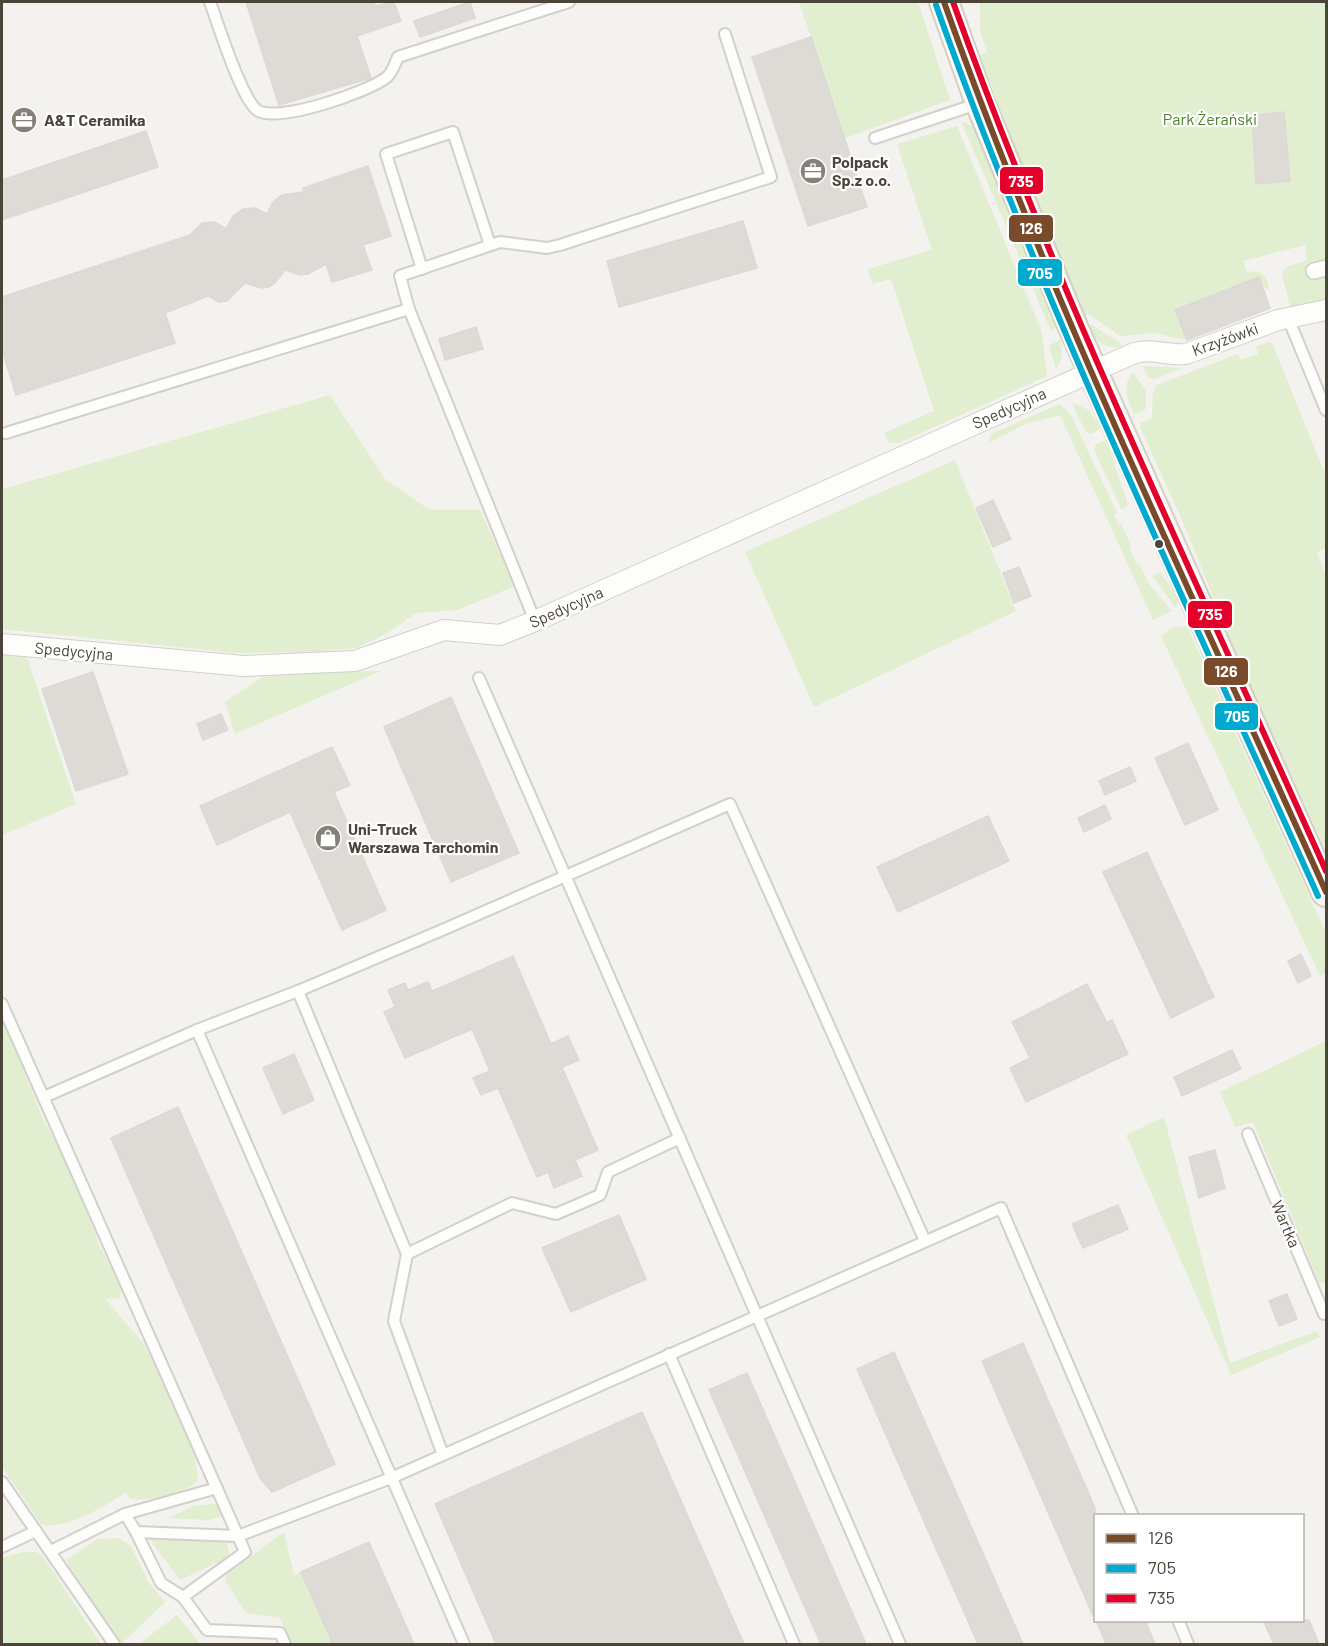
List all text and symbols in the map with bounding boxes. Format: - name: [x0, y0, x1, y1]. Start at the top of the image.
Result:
- office icon: A&T Ceramika: [9, 105, 39, 135]
- park label: Park Żerański: [1163, 109, 1257, 128]
- place label: A&T Ceramika: [44, 110, 146, 129]
- place label: Polpack Sp.z o.o.: [832, 152, 891, 189]
- office icon: Polpack Sp.z o.o.: [798, 156, 828, 186]
- line badge: 735: [999, 166, 1044, 195]
- text: 735: [1008, 171, 1034, 190]
- line badge: 126: [1008, 214, 1054, 243]
- text: 126: [1019, 218, 1043, 237]
- line badge: 705: [1017, 258, 1063, 287]
- text: 705: [1027, 263, 1053, 282]
- street label: Krzyżówki: [1189, 318, 1261, 359]
- street label: Spedycyjna: [969, 383, 1049, 432]
- unlabelled marker: [1153, 538, 1165, 550]
- street label: Spedycyjna: [526, 582, 606, 631]
- line badge: 735: [1187, 600, 1233, 629]
- text: 735: [1197, 604, 1223, 623]
- street label: Spedycyjna: [34, 638, 114, 663]
- line badge: 126: [1203, 657, 1249, 686]
- text: 126: [1214, 661, 1238, 680]
- line badge: 705: [1214, 702, 1259, 731]
- text: 705: [1224, 706, 1250, 725]
- place label: Uni-Truck Warszawa Tarchomin: [348, 819, 498, 856]
- shop icon: Uni-Truck Warszawa Tarchomin: [313, 823, 343, 853]
- street label: Wartka: [1268, 1197, 1305, 1250]
- legend: [1094, 1514, 1304, 1622]
- text: 126: [1148, 1526, 1173, 1548]
- text: 705: [1148, 1556, 1176, 1578]
- text: 735: [1148, 1586, 1175, 1608]

